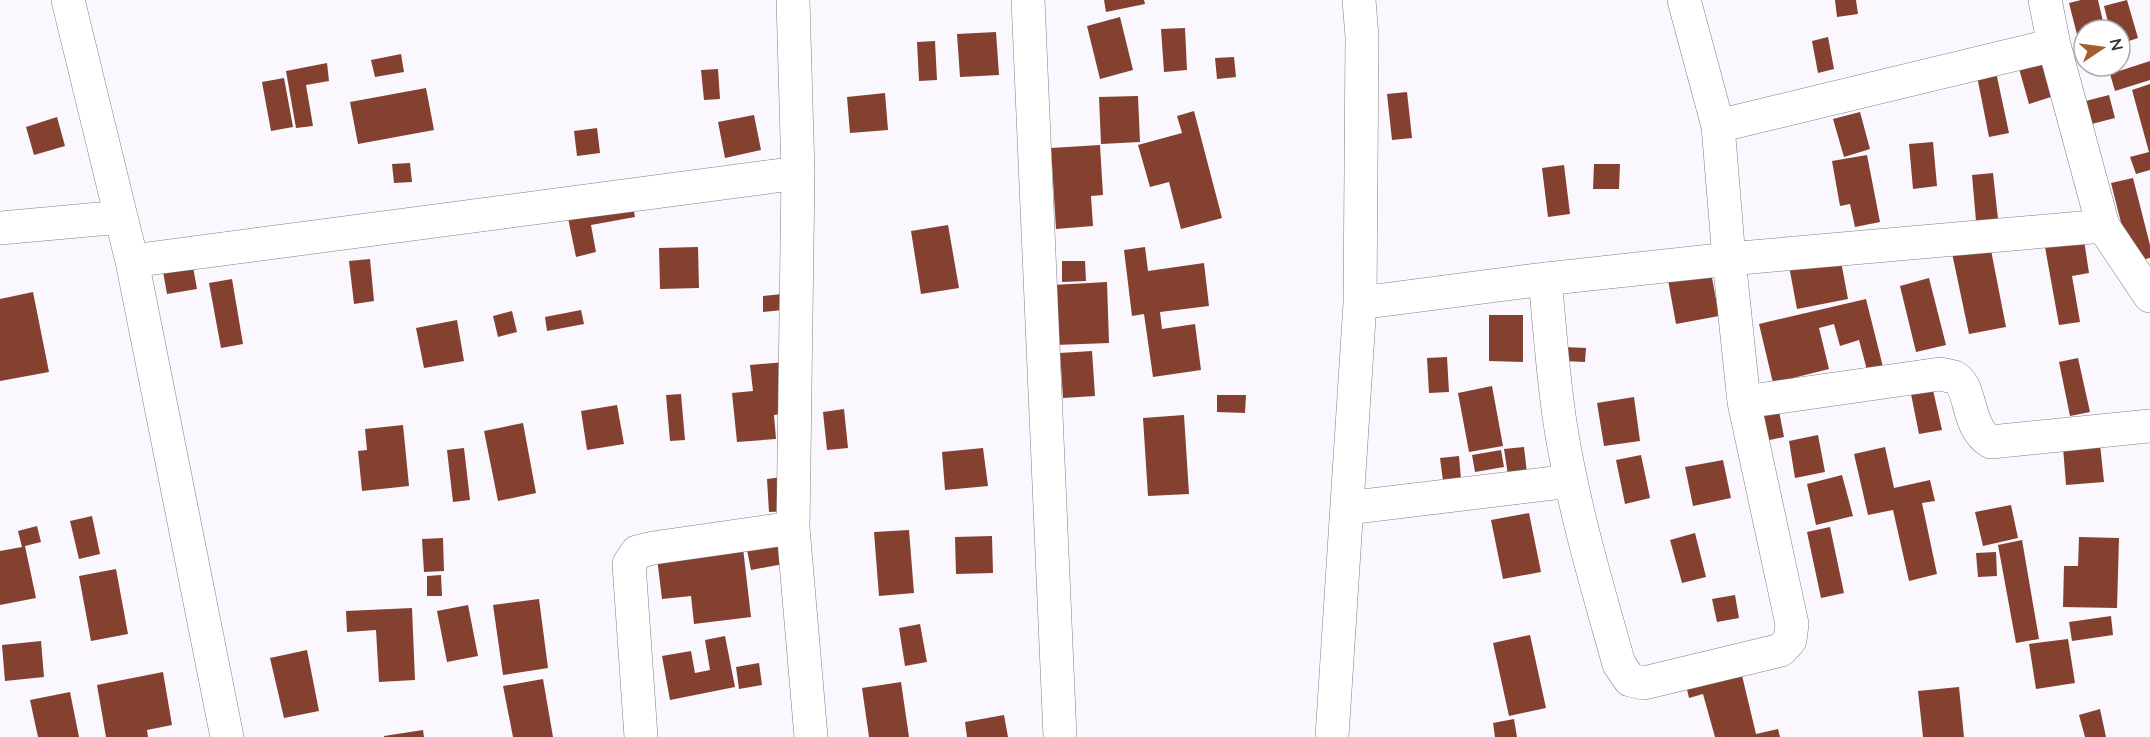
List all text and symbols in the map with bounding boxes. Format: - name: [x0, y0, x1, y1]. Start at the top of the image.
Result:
- north arrow: [2072, 18, 2132, 78]
- text: N: [2106, 36, 2128, 53]

